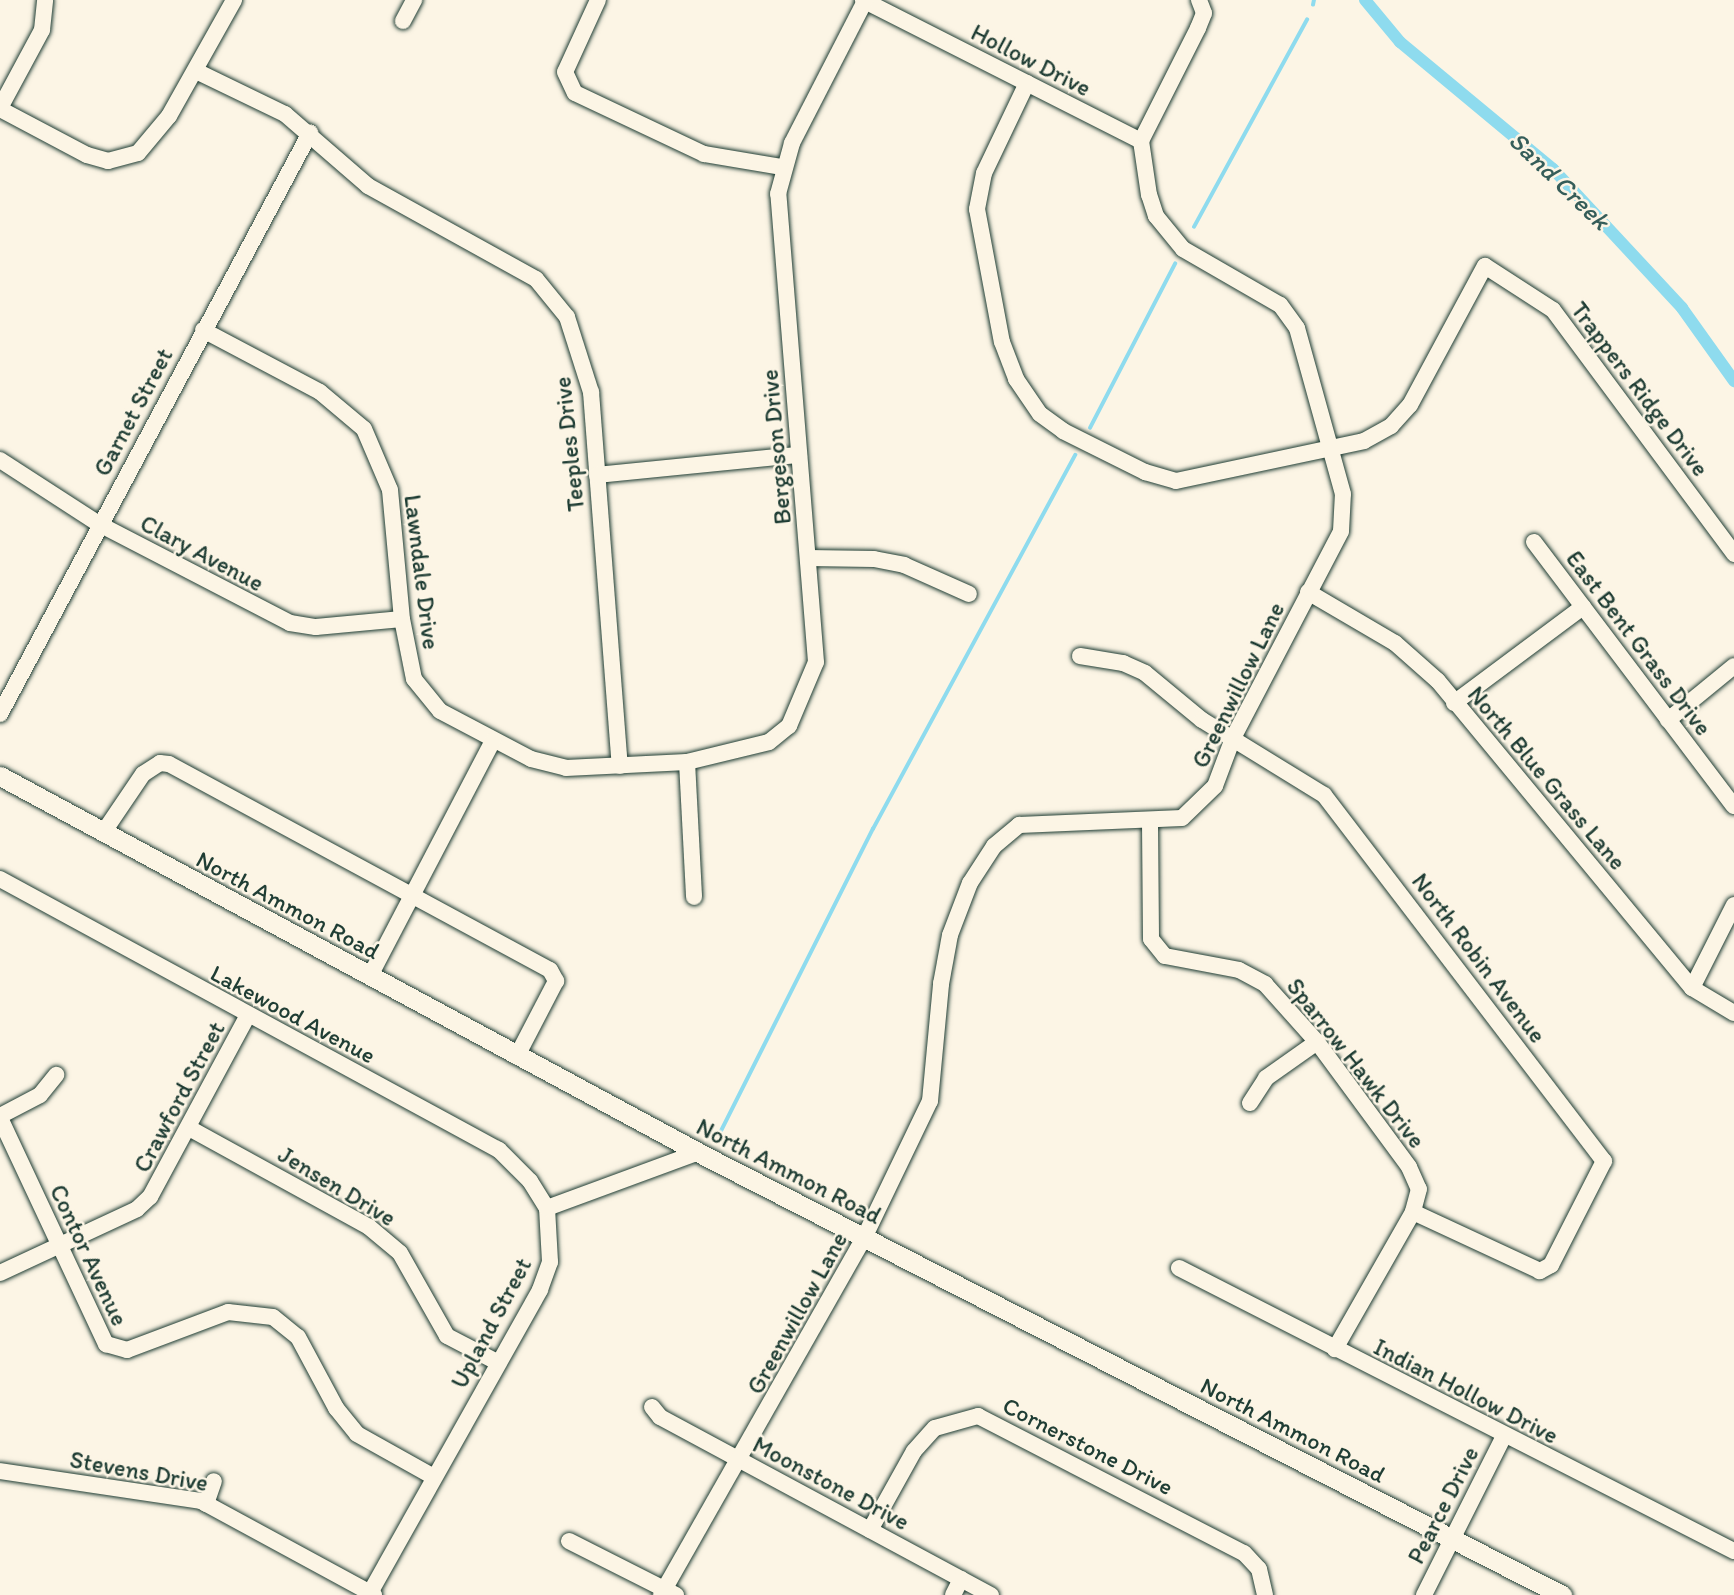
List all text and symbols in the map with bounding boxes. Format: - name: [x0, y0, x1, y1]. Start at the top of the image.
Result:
- street label: Hollow Drive: [966, 18, 1096, 102]
- water label: Sand Creek: [1502, 126, 1616, 236]
- street label: Trappers Ridge Drive: [1565, 296, 1715, 482]
- street label: Garnet Street: [87, 343, 179, 481]
- street label: Bergeson Drive: [755, 368, 797, 526]
- street label: Teeples Drive: [548, 375, 590, 513]
- street label: Lawndale Drive: [398, 493, 446, 651]
- street label: Clary Avenue: [135, 508, 269, 598]
- street label: East Bent Grass Drive: [1560, 544, 1718, 742]
- street label: Greenwillow Lane: [1185, 597, 1291, 773]
- street label: North Blue Grass Lane: [1461, 680, 1633, 876]
- street label: North Ammon Road: [192, 845, 384, 965]
- street label: North Robin Avenue: [1406, 868, 1552, 1048]
- street label: Lakewood Avenue: [206, 958, 380, 1070]
- street label: Sparrow Hawk Drive: [1281, 972, 1431, 1154]
- street label: Crawford Street: [127, 1017, 231, 1177]
- street label: North Ammon Road: [692, 1112, 886, 1230]
- street label: Jensen Drive: [273, 1140, 401, 1232]
- street label: Contor Avenue: [44, 1180, 134, 1330]
- street label: Greenwillow Lane: [740, 1227, 854, 1399]
- street label: Upland Street: [445, 1253, 537, 1393]
- street label: Indian Hollow Drive: [1369, 1332, 1563, 1450]
- street label: North Ammon Road: [1196, 1371, 1390, 1489]
- street label: Cornerstone Drive: [998, 1391, 1178, 1501]
- street label: Moonstone Drive: [748, 1430, 914, 1536]
- street label: Pearce Drive: [1401, 1442, 1485, 1568]
- street label: Stevens Drive: [67, 1445, 211, 1497]

